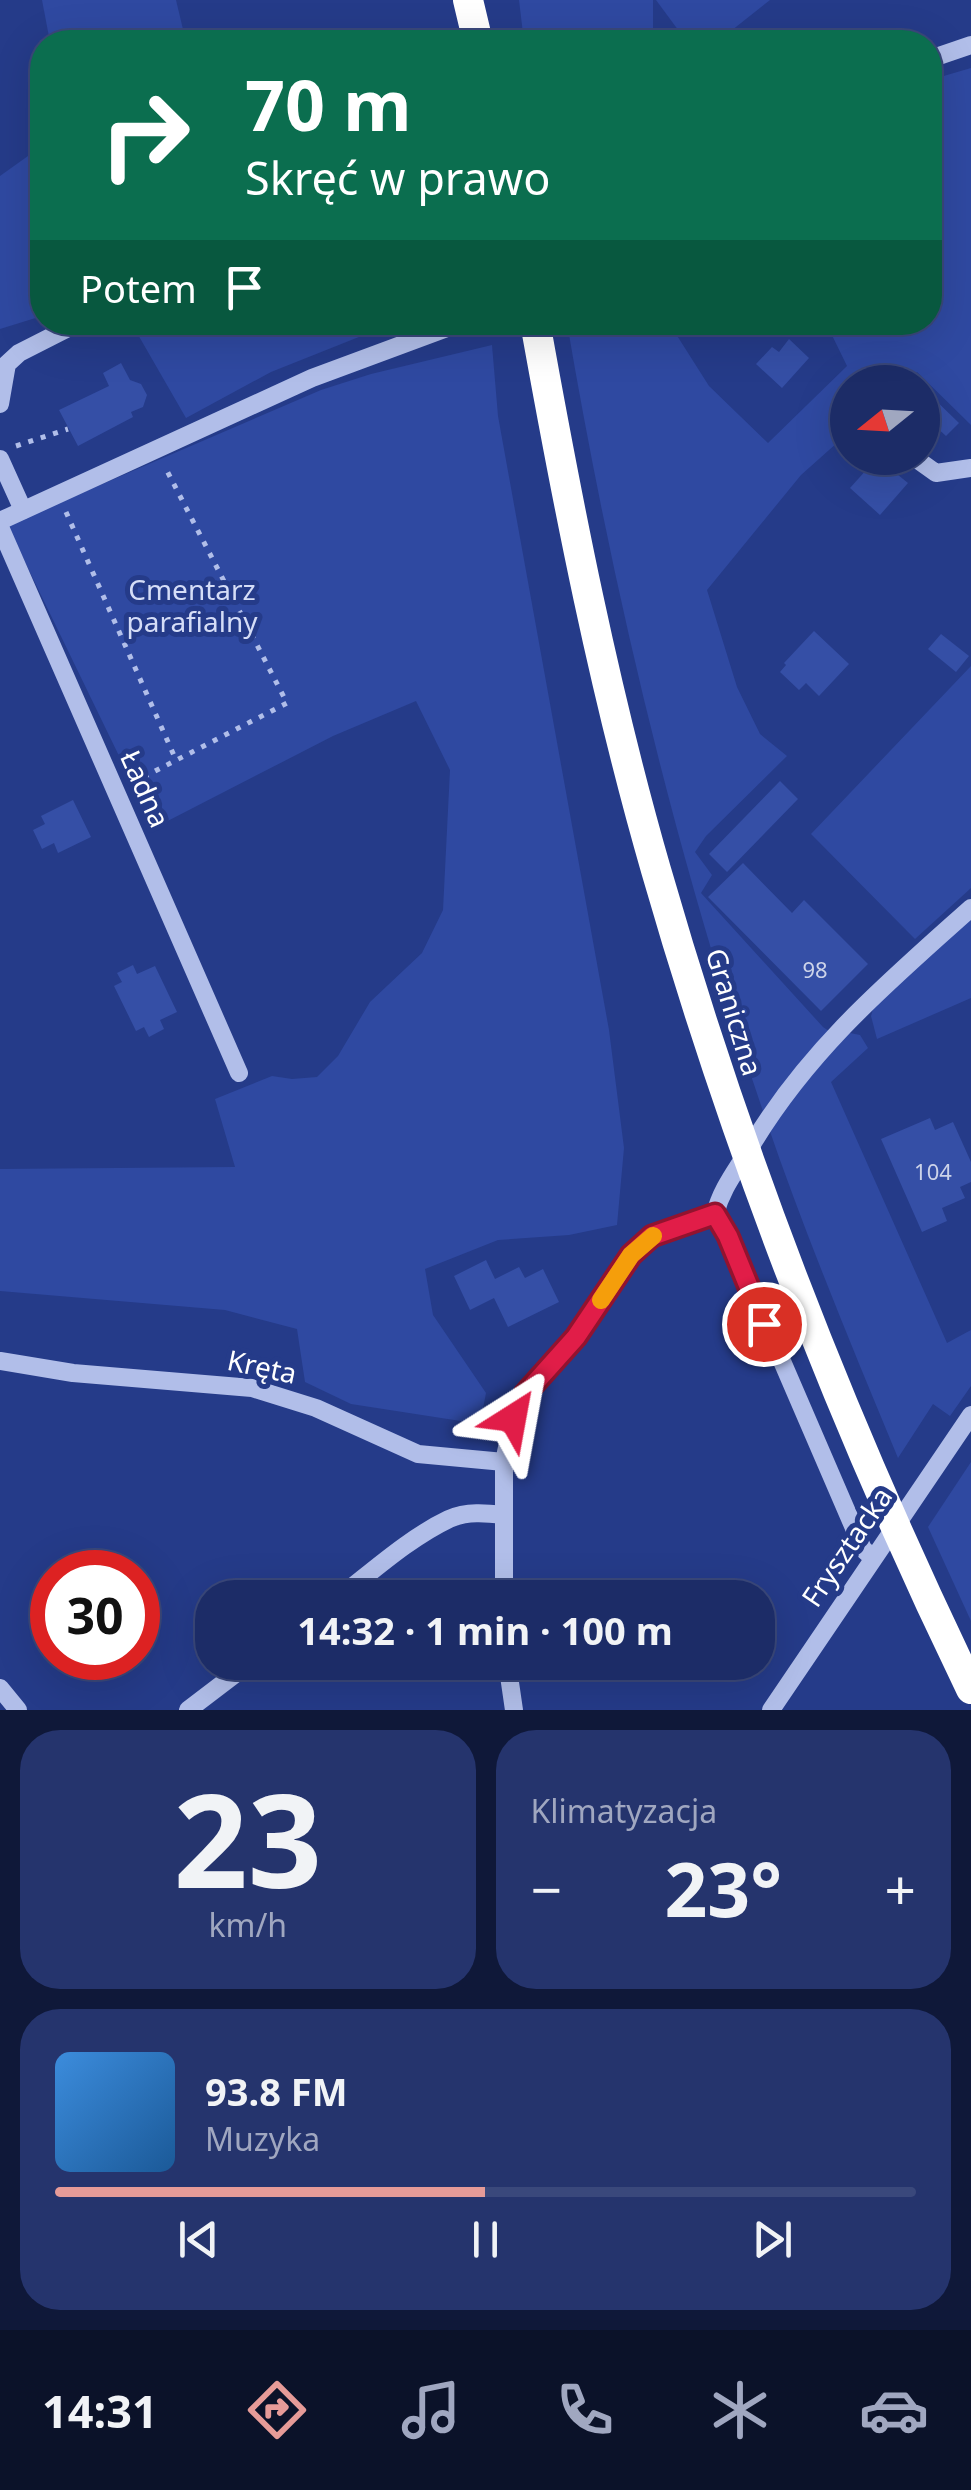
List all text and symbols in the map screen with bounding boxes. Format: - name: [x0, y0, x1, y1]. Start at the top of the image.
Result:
- text: 70 m: [245, 56, 412, 152]
- icon: right: [80, 70, 210, 200]
- text: Skręć w prawo: [245, 147, 550, 208]
- icon: arrive: [217, 260, 272, 315]
- text: Potem: [80, 262, 197, 314]
- north arrow: [830, 365, 940, 475]
- map controls: [830, 365, 940, 475]
- park label: Cmentarz parafialny: [126, 570, 258, 640]
- street label: Ładna: [112, 744, 180, 833]
- street label: Graniczna: [698, 943, 772, 1080]
- house number: 98: [802, 954, 828, 984]
- house number: 104: [914, 1156, 952, 1186]
- pin: [722, 1282, 807, 1367]
- icon: arrive: [737, 1297, 792, 1352]
- street label: Kręta: [224, 1340, 300, 1392]
- position arrow: [461, 1366, 565, 1470]
- street label: Frysztacka: [792, 1479, 900, 1614]
- speed limit sign: 30: [30, 1550, 160, 1680]
- text: 14:32 · 1 min · 100 m: [297, 1604, 673, 1656]
- text: 23: [173, 1749, 322, 1926]
- text: Klimatyzacja: [531, 1789, 717, 1832]
- text: 23°: [664, 1837, 782, 1939]
- text: −: [531, 1851, 562, 1926]
- text: +: [885, 1851, 916, 1926]
- text: km/h: [208, 1903, 287, 1946]
- text: 93.8 FM: [205, 2065, 347, 2117]
- text: Muzyka: [205, 2117, 320, 2160]
- icon: previous: [171, 2212, 226, 2267]
- icon: pause: [458, 2212, 513, 2267]
- icon: next: [745, 2212, 800, 2267]
- icon: directions: [242, 2375, 312, 2445]
- icon: music: [396, 2375, 466, 2445]
- icon: phone: [550, 2375, 620, 2445]
- icon: climate: [705, 2375, 775, 2445]
- icon: car: [859, 2375, 929, 2445]
- text: 14:31: [42, 2380, 158, 2441]

